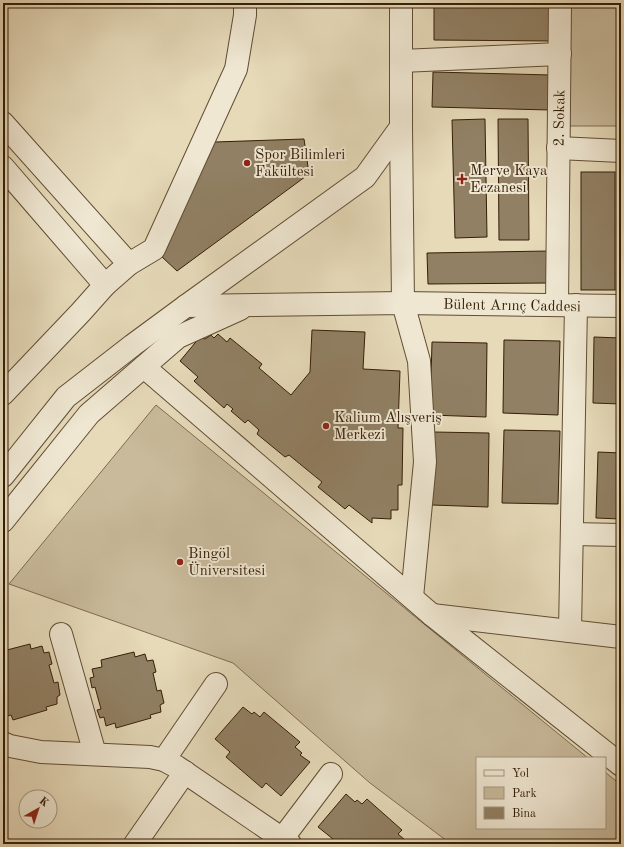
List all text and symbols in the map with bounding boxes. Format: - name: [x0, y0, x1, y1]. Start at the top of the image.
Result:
- street label: 2. Sokak: [553, 89, 568, 147]
- place label: Spor Bilimleri Fakültesi: [255, 148, 345, 180]
- marker: Spor Bilimleri Fakültesi: [242, 158, 252, 168]
- place label: Merve Kaya Eczanesi: [470, 164, 548, 196]
- marker: Merve Kaya Eczanesi: [457, 174, 467, 184]
- street label: Bülent Arınç Caddesi: [443, 298, 581, 315]
- place label: Kalium Alışveriş Merkezi: [334, 411, 442, 443]
- marker: Kalium Alışveriş Merkezi: [321, 421, 331, 431]
- place label: Bingöl Üniversitesi: [188, 547, 265, 579]
- marker: Bingöl Üniversitesi: [175, 557, 185, 567]
- legend: [476, 757, 606, 829]
- text: Yol: [512, 768, 529, 780]
- text: Park: [512, 788, 537, 800]
- north arrow: [18, 789, 58, 829]
- text: K: [37, 795, 51, 810]
- text: Bina: [512, 808, 536, 820]

